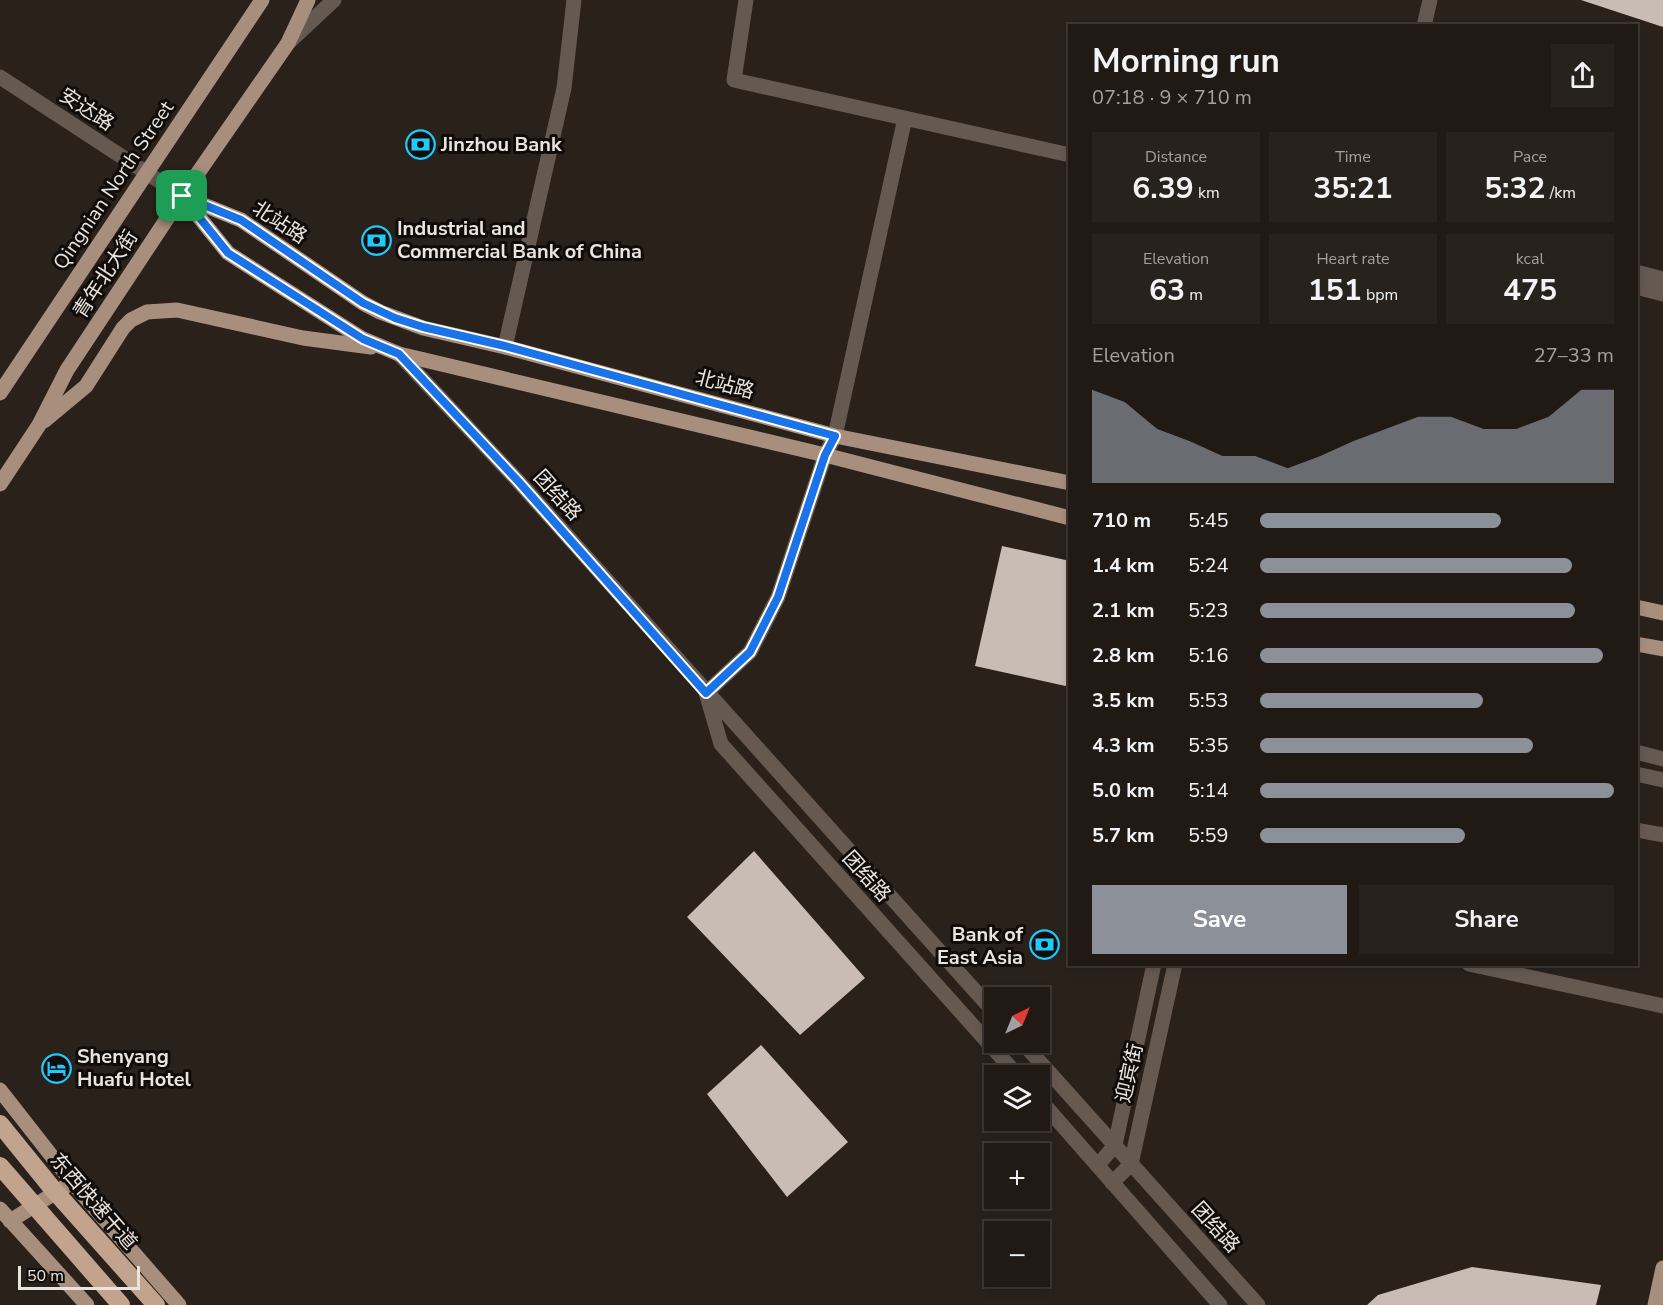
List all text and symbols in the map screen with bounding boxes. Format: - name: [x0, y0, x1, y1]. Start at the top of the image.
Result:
- text: Morning run: [1092, 39, 1280, 84]
- button: share: [1551, 44, 1614, 107]
- street label: 安达路: [54, 82, 119, 137]
- text: 07:18 · 9 × 710 m: [1092, 84, 1252, 111]
- street label: Qingnian North Street: [47, 95, 180, 275]
- bank icon: Jinzhou Bank: [404, 128, 436, 160]
- place label: Jinzhou Bank: [440, 131, 563, 158]
- text: Distance: [1145, 146, 1207, 168]
- text: Time: [1335, 146, 1371, 168]
- text: Pace: [1513, 146, 1547, 168]
- text: 6.39: [1132, 168, 1194, 209]
- text: 35:21: [1313, 168, 1393, 209]
- text: 5:32: [1484, 168, 1546, 209]
- pin: [156, 170, 207, 221]
- icon: arrive: [165, 179, 198, 212]
- text: km: [1194, 182, 1220, 204]
- text: /km: [1546, 182, 1576, 204]
- street label: 北站路: [247, 195, 312, 250]
- place label: Industrial and Commercial Bank of China: [397, 215, 642, 265]
- bank icon: Industrial and Commercial Bank of China: [360, 224, 392, 256]
- street label: 青年北大街: [67, 225, 144, 324]
- text: Elevation: [1143, 248, 1209, 270]
- text: Heart rate: [1316, 248, 1390, 270]
- text: kcal: [1516, 248, 1544, 270]
- text: 63: [1149, 270, 1185, 311]
- text: 151: [1308, 270, 1362, 311]
- text: 475: [1503, 270, 1557, 311]
- text: m: [1185, 284, 1203, 306]
- text: bpm: [1362, 284, 1398, 306]
- text: Elevation: [1092, 342, 1175, 369]
- text: 27–33 m: [1534, 342, 1614, 369]
- street label: 北站路: [692, 364, 757, 405]
- street label: 团结路: [528, 464, 588, 527]
- text: 710 m: [1092, 507, 1151, 534]
- text: 5:45: [1188, 507, 1229, 534]
- text: 1.4 km: [1092, 552, 1155, 579]
- text: 5:24: [1188, 552, 1229, 579]
- text: 2.1 km: [1092, 597, 1155, 624]
- text: 5:23: [1188, 597, 1229, 624]
- text: 2.8 km: [1092, 642, 1155, 669]
- text: 5:16: [1188, 642, 1229, 669]
- text: 3.5 km: [1092, 687, 1155, 714]
- text: 5:53: [1188, 687, 1229, 714]
- text: 4.3 km: [1092, 732, 1155, 759]
- text: 5:35: [1188, 732, 1229, 759]
- text: 5.0 km: [1092, 777, 1155, 804]
- text: 5:14: [1188, 777, 1229, 804]
- text: 5.7 km: [1092, 822, 1155, 849]
- text: 5:59: [1188, 822, 1229, 849]
- street label: 团结路: [837, 845, 897, 908]
- button: Save: [1092, 885, 1347, 954]
- button: Share: [1359, 885, 1614, 954]
- place label: Bank of East Asia: [937, 921, 1024, 971]
- bank icon: Bank of East Asia: [1028, 929, 1060, 961]
- north arrow: [984, 987, 1050, 1053]
- map controls: [984, 987, 1050, 1287]
- street label: 迎宾街: [1110, 1041, 1149, 1105]
- place label: Shenyang Huafu Hotel: [77, 1043, 192, 1093]
- hotel icon: Shenyang Huafu Hotel: [40, 1052, 72, 1084]
- button: layers: [984, 1065, 1050, 1131]
- button: +: [984, 1143, 1050, 1209]
- street label: 东西快速干道: [44, 1147, 143, 1255]
- street label: 团结路: [1186, 1196, 1246, 1259]
- button: −: [984, 1221, 1050, 1287]
- scale bar: [18, 1263, 140, 1290]
- text: 50 m: [27, 1265, 64, 1287]

